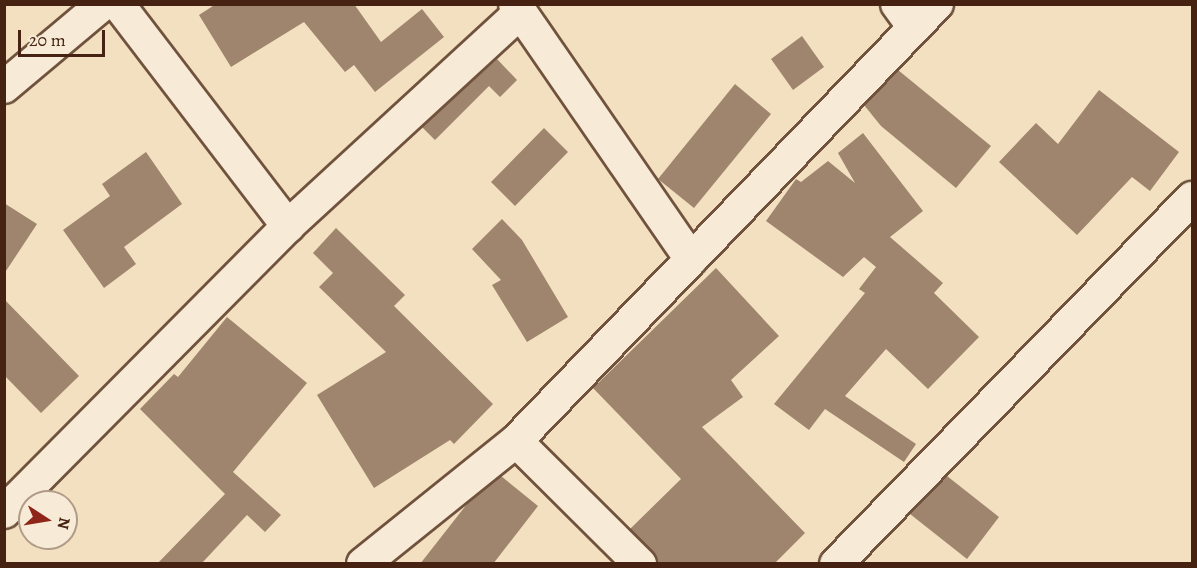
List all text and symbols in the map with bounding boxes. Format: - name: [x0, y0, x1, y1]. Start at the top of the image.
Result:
- scale bar: [21, 18, 108, 56]
- text: 20 m: [29, 28, 66, 52]
- north arrow: [18, 490, 78, 550]
- text: N: [52, 515, 76, 531]

